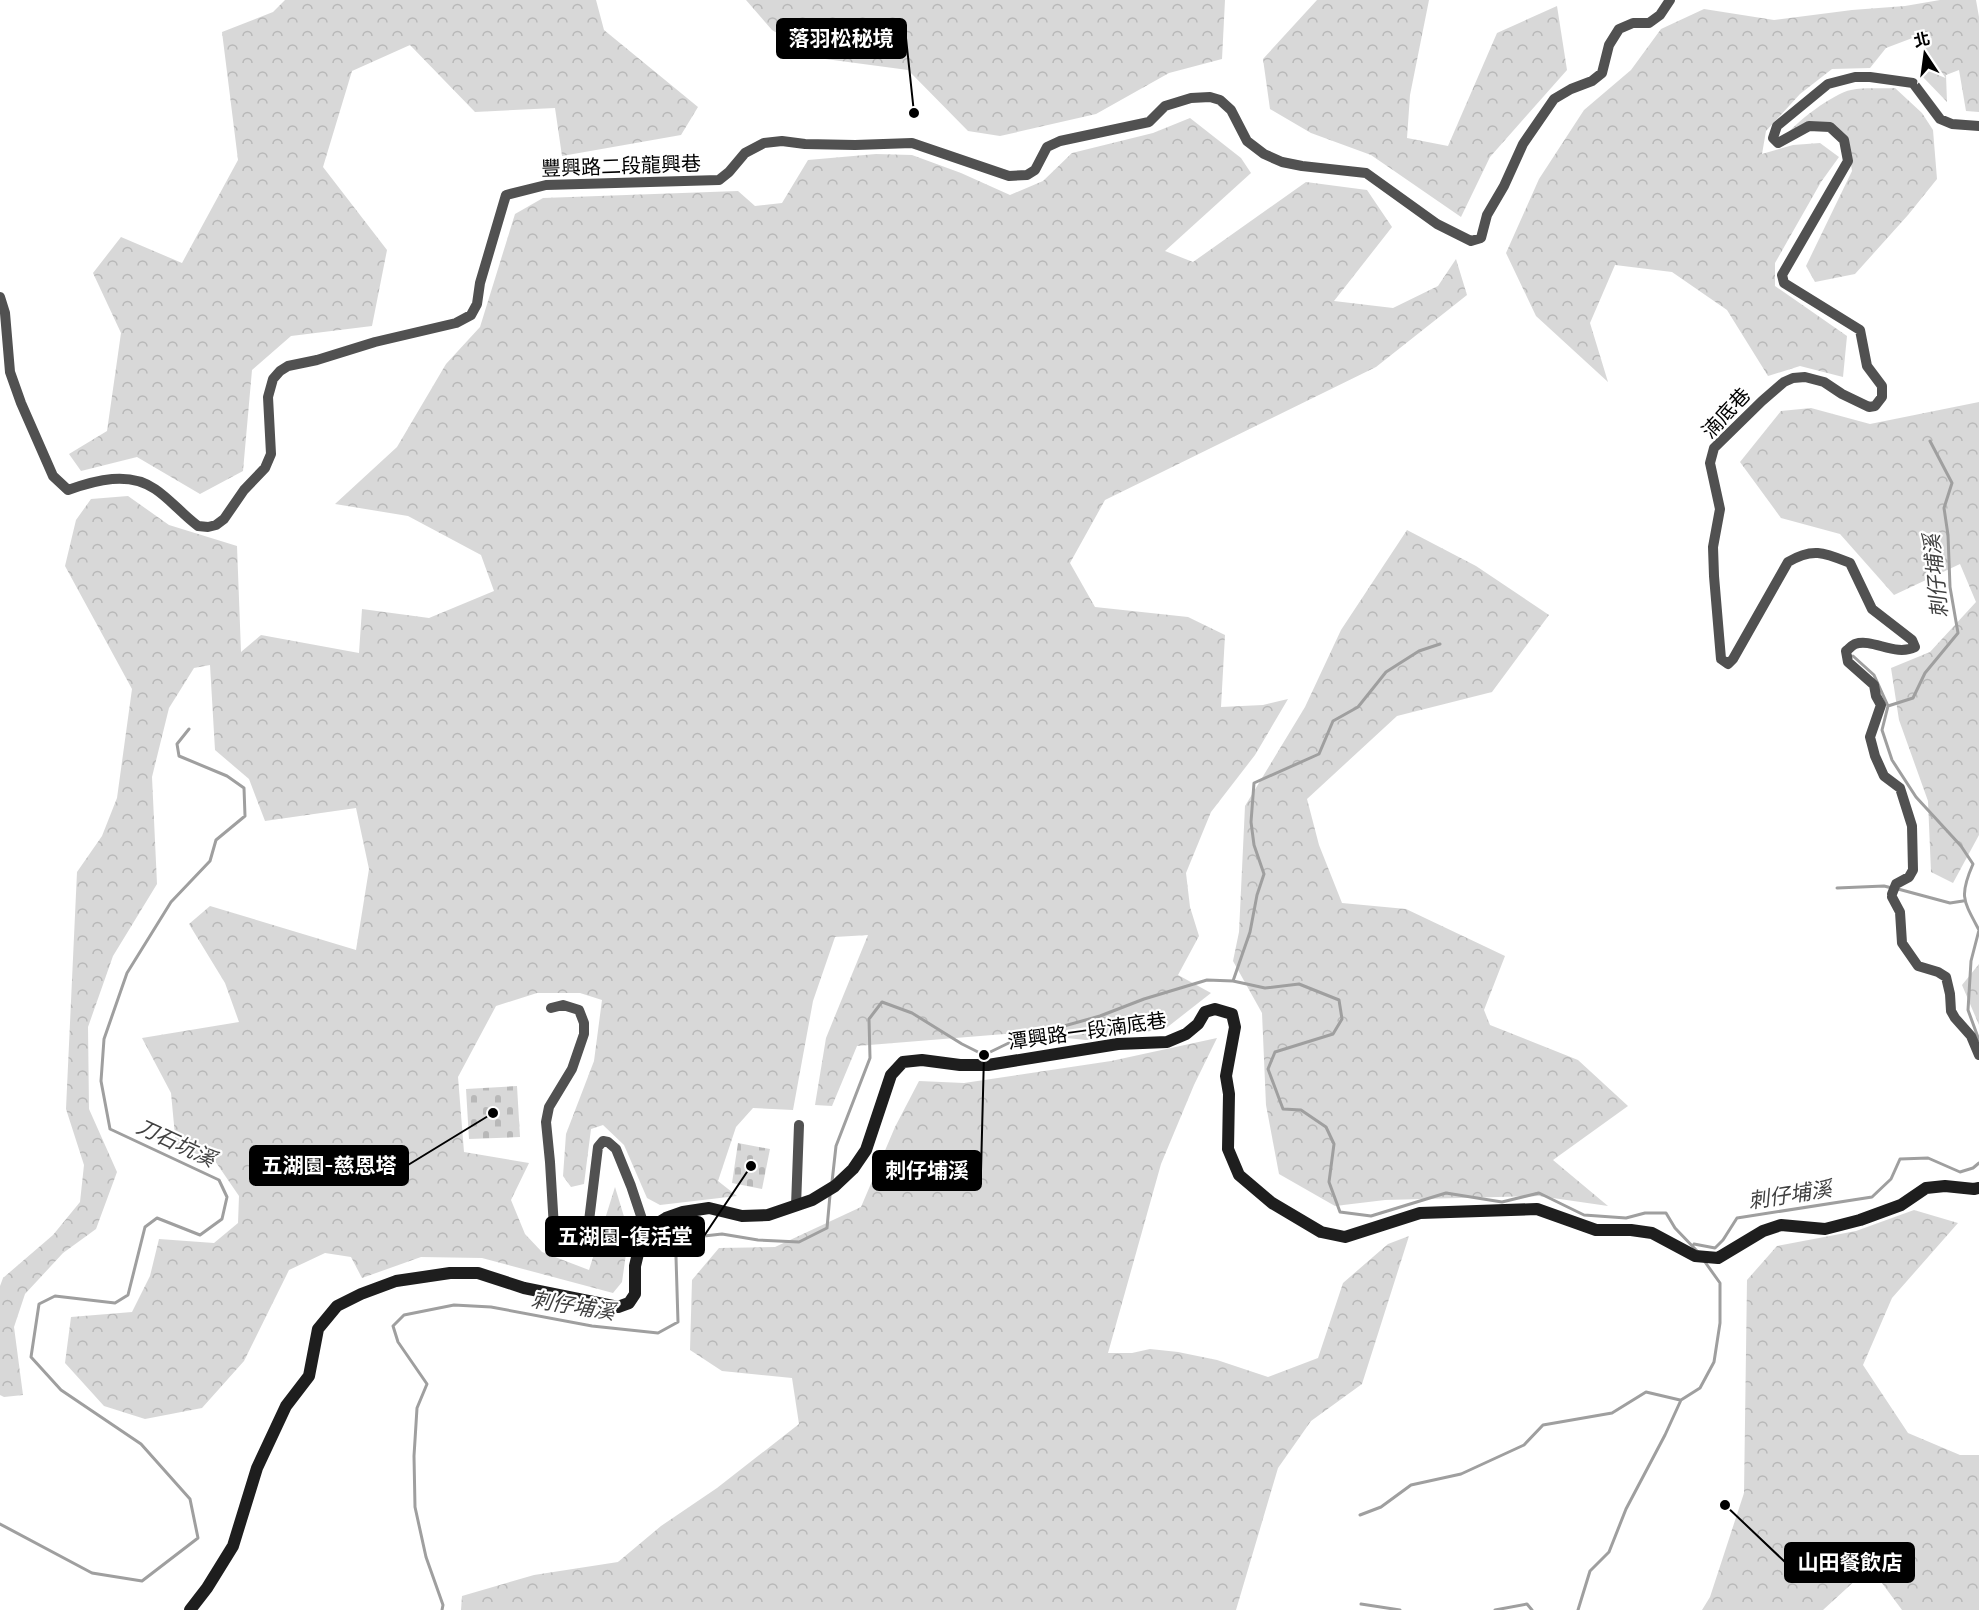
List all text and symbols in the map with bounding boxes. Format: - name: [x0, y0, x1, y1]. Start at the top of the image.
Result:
- callout: 落羽松秘境: [777, 19, 906, 58]
- north arrow: [1895, 24, 1955, 84]
- text: 落羽松秘境: [789, 26, 894, 51]
- text: 北: [1912, 29, 1932, 51]
- street label: 豐興路二段龍興巷: [541, 151, 701, 181]
- street label: 湳底巷: [1697, 383, 1755, 443]
- water label: 刺仔埔溪: [1918, 530, 1952, 619]
- street label: 潭興路一段湳底巷: [1006, 1008, 1168, 1054]
- water label: 刀石坑溪: [133, 1113, 222, 1173]
- callout: 五湖園-慈恩塔: [250, 1146, 408, 1185]
- callout: 刺仔埔溪: [873, 1151, 981, 1190]
- text: 五湖園-慈恩塔: [262, 1153, 396, 1178]
- text: 刺仔埔溪: [885, 1158, 969, 1183]
- water label: 刺仔埔溪: [1746, 1175, 1836, 1213]
- callout: 五湖園-復活堂: [546, 1217, 704, 1256]
- text: 五湖園-復活堂: [558, 1224, 692, 1249]
- water label: 刺仔埔溪: [530, 1287, 619, 1325]
- callout: 山田餐飲店: [1785, 1543, 1914, 1582]
- text: 山田餐飲店: [1798, 1550, 1903, 1575]

